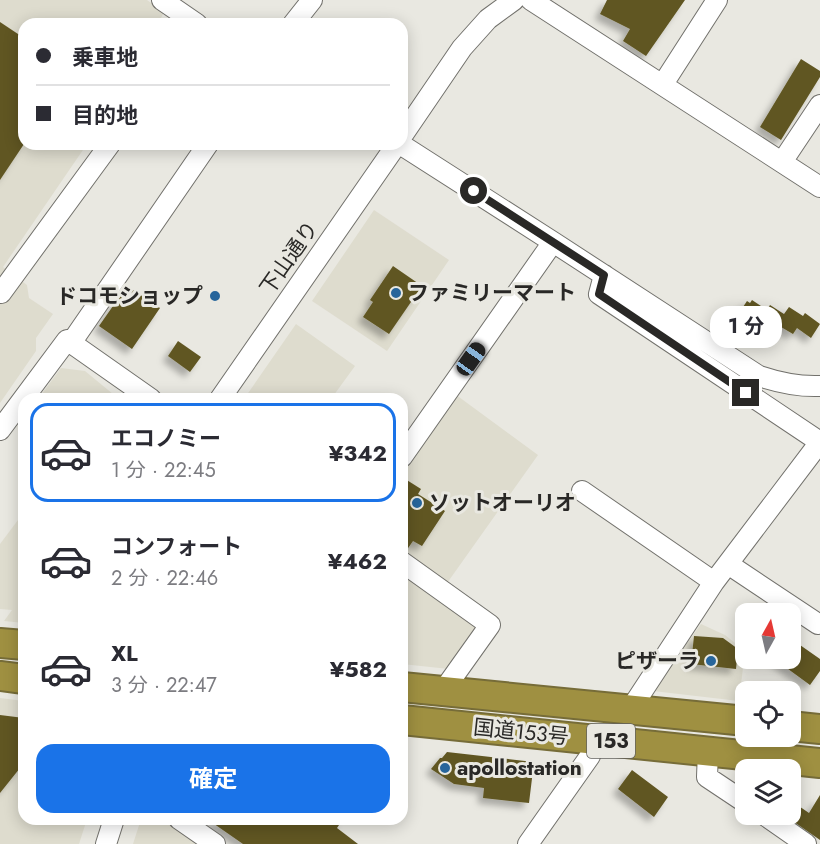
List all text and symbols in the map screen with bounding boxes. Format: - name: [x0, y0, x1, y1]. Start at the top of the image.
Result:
- text: 乗車地: [72, 41, 138, 73]
- text: 目的地: [72, 99, 138, 131]
- route start: [460, 177, 487, 204]
- street label: 下山通り: [253, 215, 325, 301]
- place label: ファミリーマート: [408, 278, 576, 308]
- place label: ドコモショップ: [56, 281, 203, 311]
- marker: ファミリーマート: [389, 286, 403, 300]
- marker: ドコモショップ: [208, 289, 222, 303]
- callout: 1 分: [710, 306, 782, 348]
- text: 1 分: [728, 312, 764, 341]
- car: [453, 339, 489, 379]
- route end: [732, 379, 759, 406]
- text: エコノミー: [111, 422, 221, 454]
- icon: car: [39, 426, 93, 480]
- text: ¥342: [329, 437, 387, 469]
- text: 1 分 · 22:45: [111, 456, 216, 485]
- place label: ソットオーリオ: [429, 488, 576, 518]
- marker: ソットオーリオ: [410, 496, 424, 510]
- text: コンフォート: [111, 530, 242, 562]
- icon: car: [39, 534, 93, 588]
- text: ¥462: [328, 545, 387, 577]
- text: 2 分 · 22:46: [111, 564, 218, 593]
- north arrow: [735, 603, 801, 669]
- map controls: [735, 603, 801, 825]
- text: XL: [111, 637, 138, 669]
- icon: car: [39, 642, 93, 696]
- place label: ピザーラ: [615, 646, 699, 676]
- text: ¥582: [330, 653, 387, 685]
- marker: ピザーラ: [704, 654, 718, 668]
- text: 3 分 · 22:47: [111, 671, 217, 700]
- button: locate: [735, 681, 801, 747]
- street label: 国道153号: [472, 712, 570, 752]
- road number: 153: [587, 724, 635, 758]
- button: 確定: [36, 744, 390, 813]
- place label: apollostation: [457, 753, 582, 783]
- button: layers: [735, 759, 801, 825]
- marker: apollostation: [438, 761, 452, 775]

